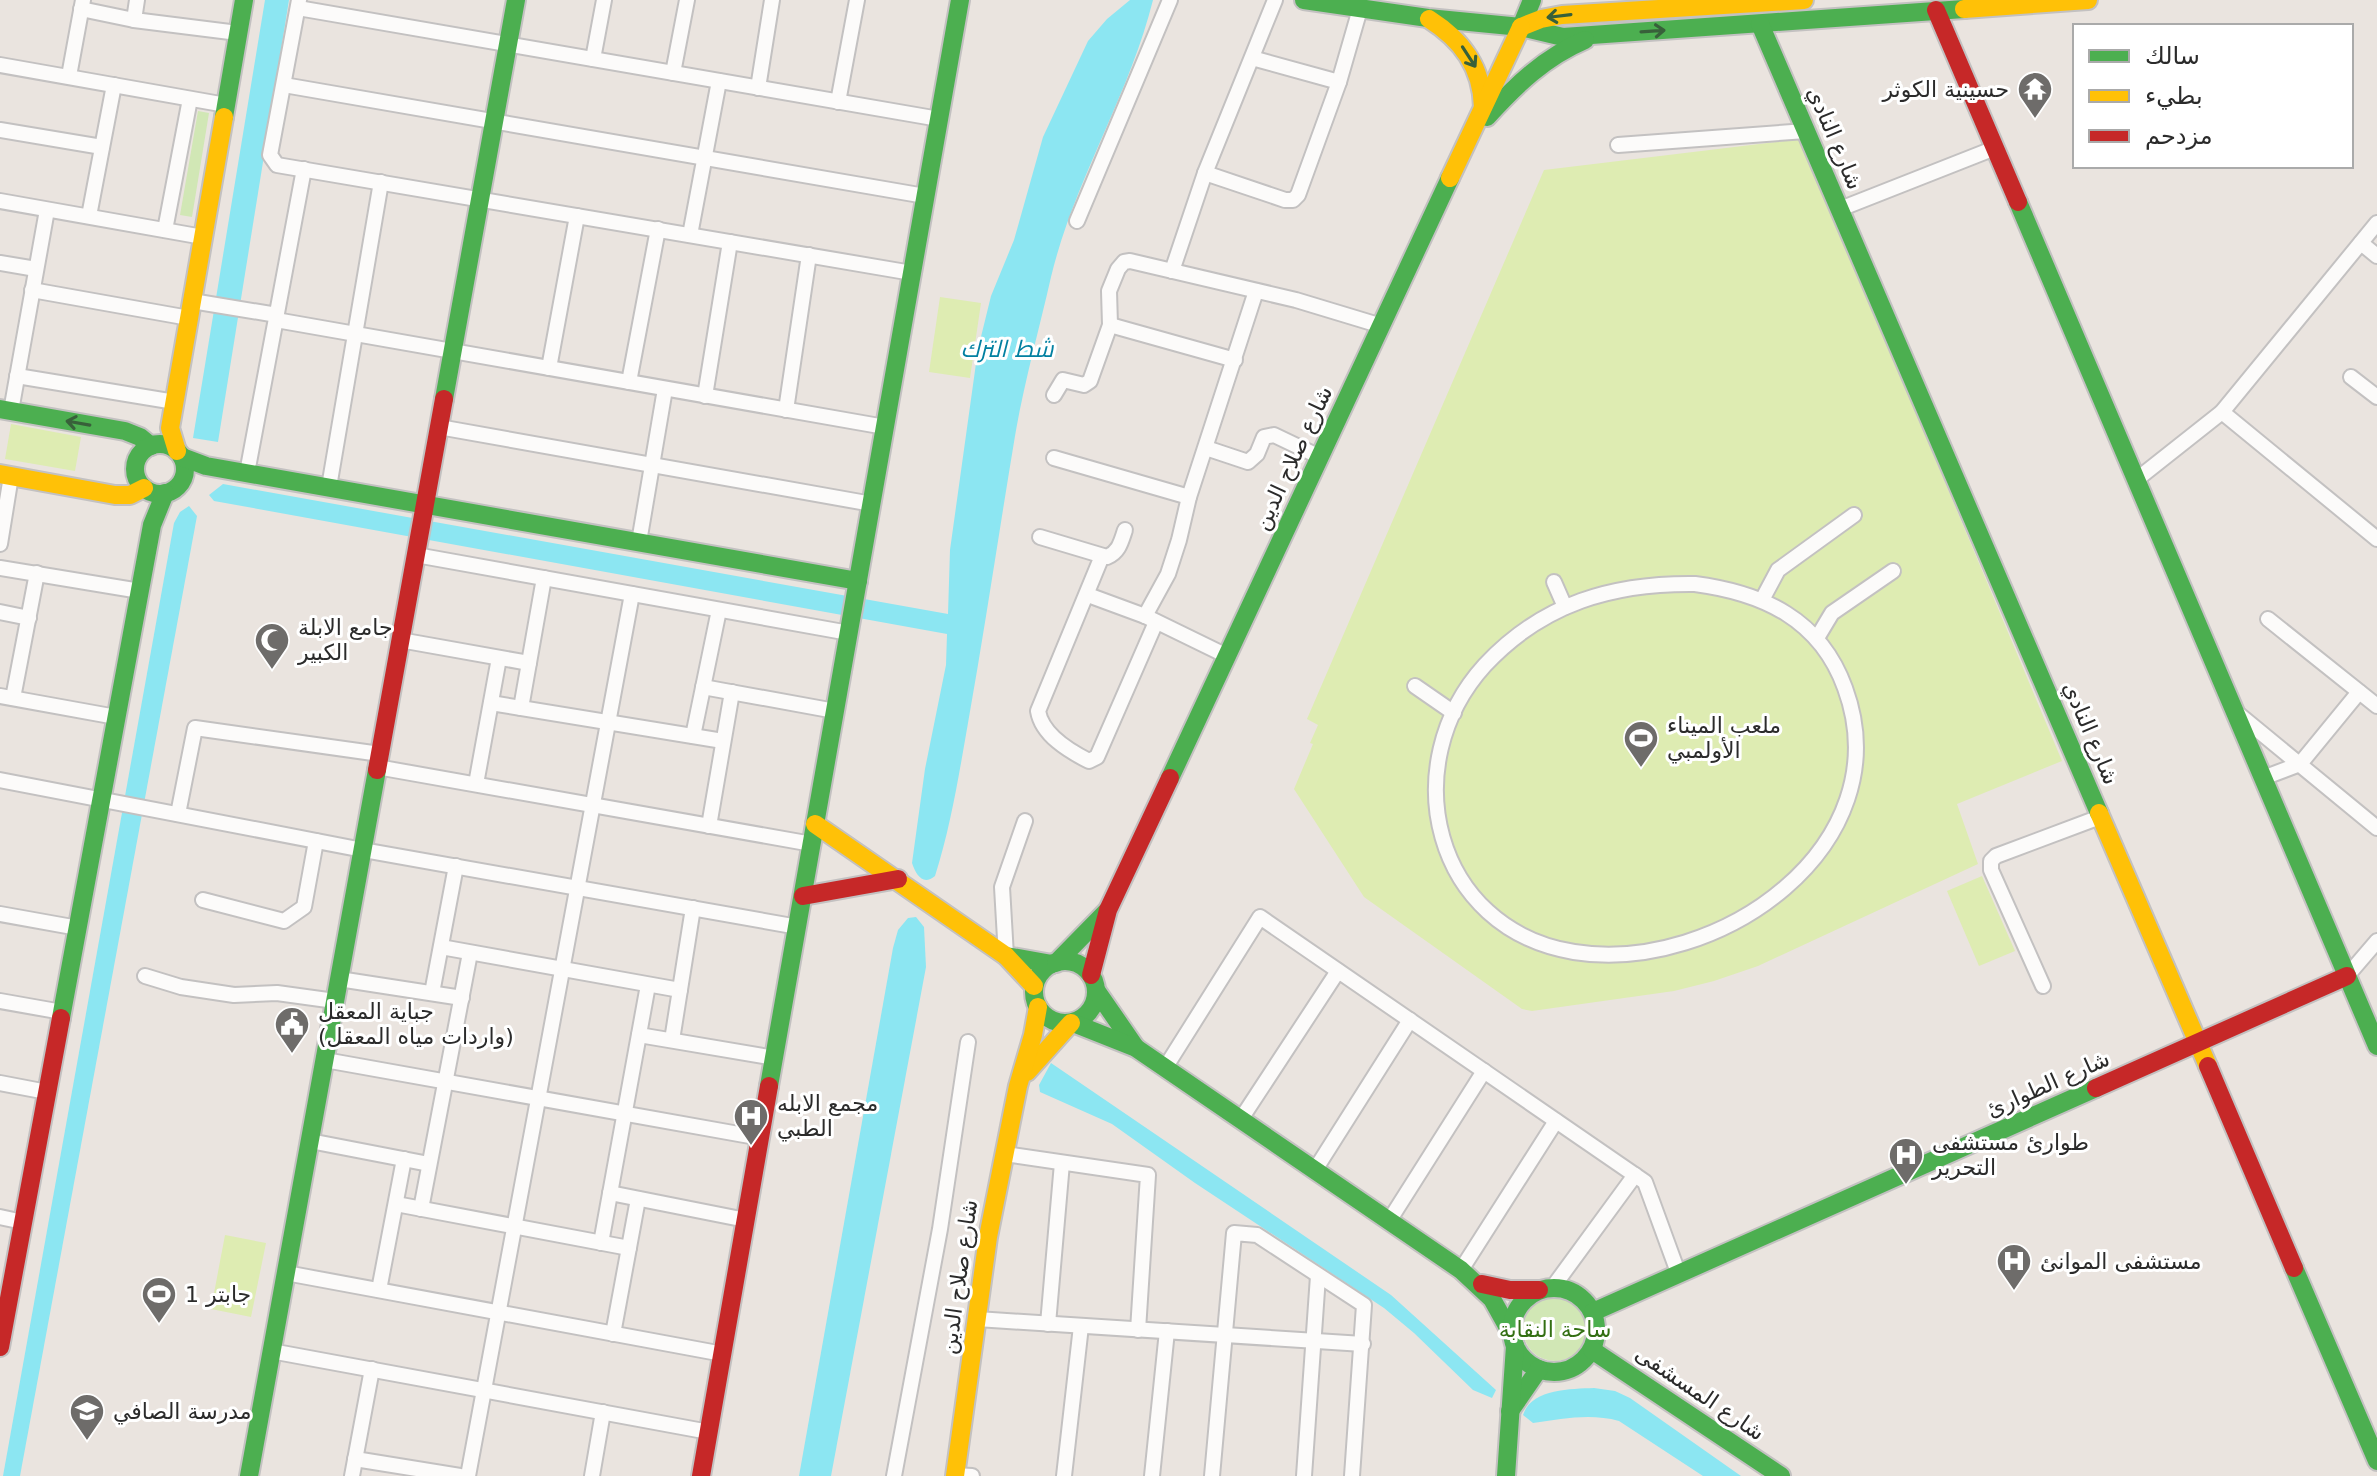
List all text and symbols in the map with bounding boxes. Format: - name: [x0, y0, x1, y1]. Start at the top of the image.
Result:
- one-way arrow: [1546, 9, 1573, 24]
- one-way arrow: [1640, 23, 1666, 38]
- legend: [2073, 24, 2353, 168]
- text: سالك: [2145, 42, 2200, 70]
- one-way arrow: [1462, 45, 1478, 68]
- temple icon: حسينية الكوثر: [2016, 70, 2054, 120]
- place label: حسينية الكوثر: [1881, 77, 2009, 102]
- text: بطيء: [2145, 82, 2203, 110]
- street label: شارع النادي: [1802, 83, 1868, 193]
- text: مزدحم: [2145, 122, 2213, 150]
- water label: شط الترك: [961, 335, 1055, 363]
- street label: شارع صلاح الدين: [1249, 382, 1337, 534]
- one-way arrow: [66, 415, 91, 430]
- place label: جامع الابلة الكبير: [297, 615, 393, 665]
- mosque icon: جامع الابلة الكبير: [253, 621, 291, 671]
- street label: شارع النادي: [2058, 678, 2124, 788]
- place label: ملعب الميناء الأولمبي: [1667, 713, 1781, 764]
- sports icon: ملعب الميناء الأولمبي: [1622, 719, 1660, 769]
- place label: جباية المعقل (واردات مياه المعقل): [318, 999, 514, 1049]
- public building icon: جباية المعقل (واردات مياه المعقل): [273, 1005, 311, 1055]
- street label: شارع الطوارئ: [1983, 1046, 2113, 1122]
- place label: مجمع الابله الطبي: [777, 1091, 878, 1142]
- hospital icon: مجمع الابله الطبي: [732, 1097, 770, 1147]
- place label: طوارئ مستشفى التحرير: [1931, 1130, 2089, 1180]
- hospital icon: طوارئ مستشفى التحرير: [1887, 1136, 1925, 1186]
- street label: شارع صلاح الدين: [936, 1198, 982, 1356]
- hospital icon: مستشفى الموانئ: [1995, 1242, 2033, 1292]
- place label: مستشفى الموانئ: [2040, 1249, 2202, 1274]
- sports icon: جابتر 1: [140, 1275, 178, 1325]
- place label: جابتر 1: [185, 1282, 251, 1307]
- park label: ساحة النقابة: [1499, 1317, 1611, 1342]
- street label: شارع المسشفى: [1631, 1341, 1769, 1445]
- school or university icon: مدرسة الصافي: [68, 1392, 106, 1442]
- place label: مدرسة الصافي: [113, 1399, 252, 1425]

